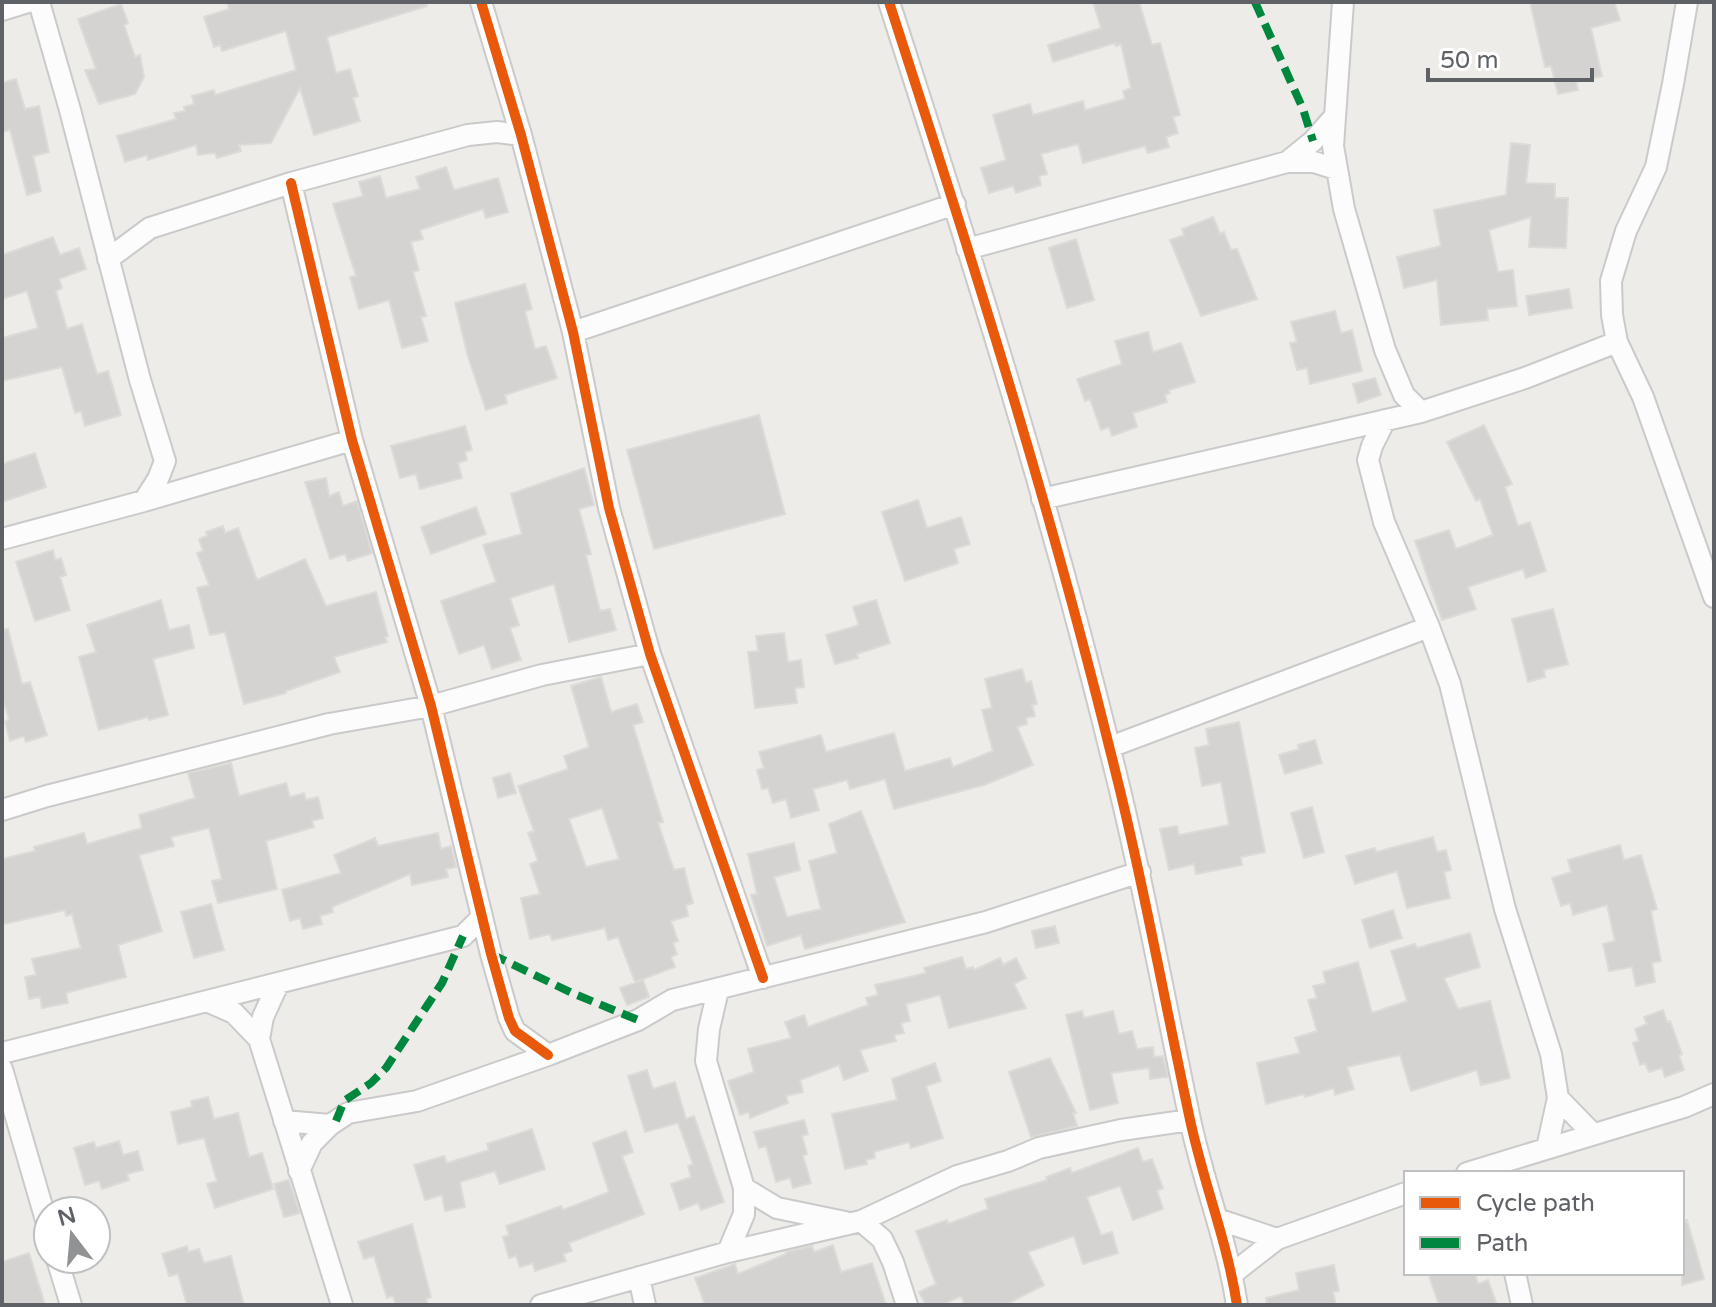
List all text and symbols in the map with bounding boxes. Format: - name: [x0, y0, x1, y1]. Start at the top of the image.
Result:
- scale bar: [1428, 32, 1592, 82]
- text: 50 m: [1440, 46, 1498, 75]
- legend: [1404, 1171, 1684, 1275]
- text: Cycle path: [1476, 1189, 1595, 1218]
- north arrow: [32, 1195, 112, 1275]
- text: N: [55, 1202, 79, 1232]
- text: Path: [1476, 1229, 1529, 1258]

